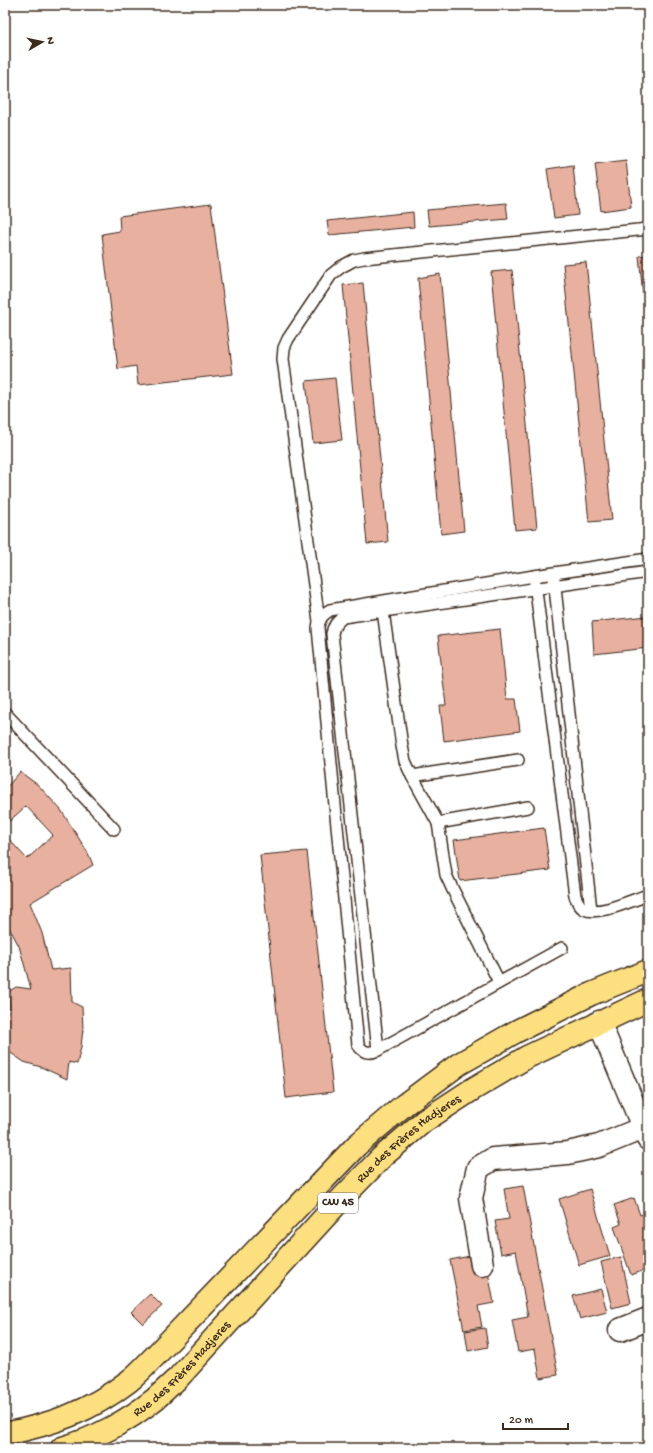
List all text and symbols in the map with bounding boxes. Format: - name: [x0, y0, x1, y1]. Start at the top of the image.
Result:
- north arrow: [22, 22, 62, 62]
- text: N: [43, 36, 56, 45]
- street label: Rue des Frères Hadjeres: [353, 1091, 465, 1186]
- road number: CW 45: [318, 1193, 358, 1213]
- street label: Rue des Frères Hadjeres: [130, 1317, 235, 1420]
- scale bar: [503, 1405, 568, 1431]
- text: 20 m: [509, 1414, 534, 1428]

